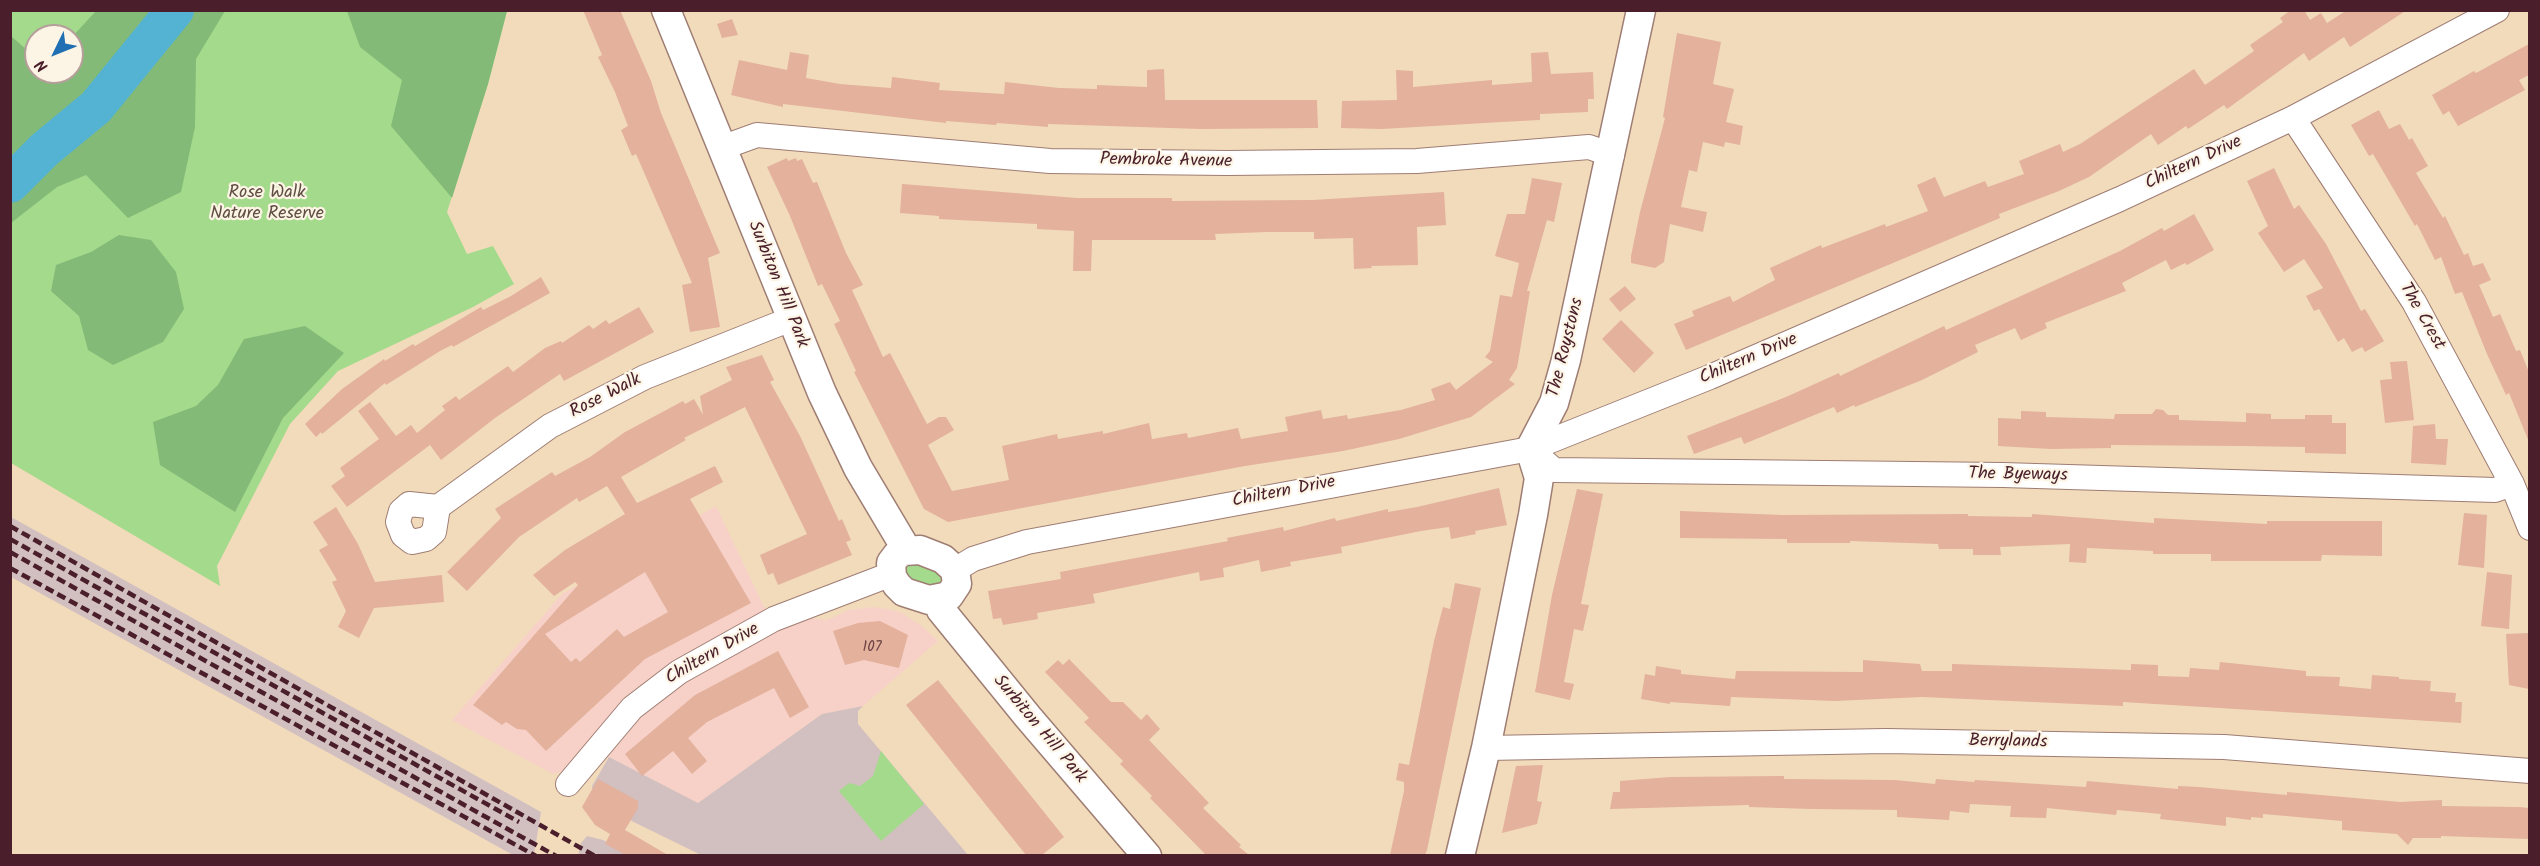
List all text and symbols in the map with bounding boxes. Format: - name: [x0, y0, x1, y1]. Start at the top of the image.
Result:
- north arrow: [24, 24, 84, 84]
- text: N: [29, 53, 55, 77]
- street label: Chiltern Drive: [2142, 132, 2246, 196]
- street label: Pembroke Avenue: [1100, 150, 1232, 174]
- park label: Rose Walk Nature Reserve: [210, 183, 324, 226]
- street label: Surbiton Hill Park: [742, 218, 812, 352]
- street label: The Crest: [2393, 280, 2449, 354]
- street label: The Roystons: [1544, 296, 1590, 400]
- street label: Chiltern Drive: [1697, 330, 1801, 390]
- street label: Rose Walk: [567, 370, 645, 424]
- street label: The Byeways: [1968, 464, 2068, 488]
- street label: Chiltern Drive: [1231, 472, 1337, 514]
- street label: Chiltern Drive: [662, 620, 764, 690]
- house number: 107: [862, 639, 882, 657]
- street label: Surbiton Hill Park: [987, 671, 1091, 789]
- street label: Berrylands: [1968, 732, 2048, 754]

